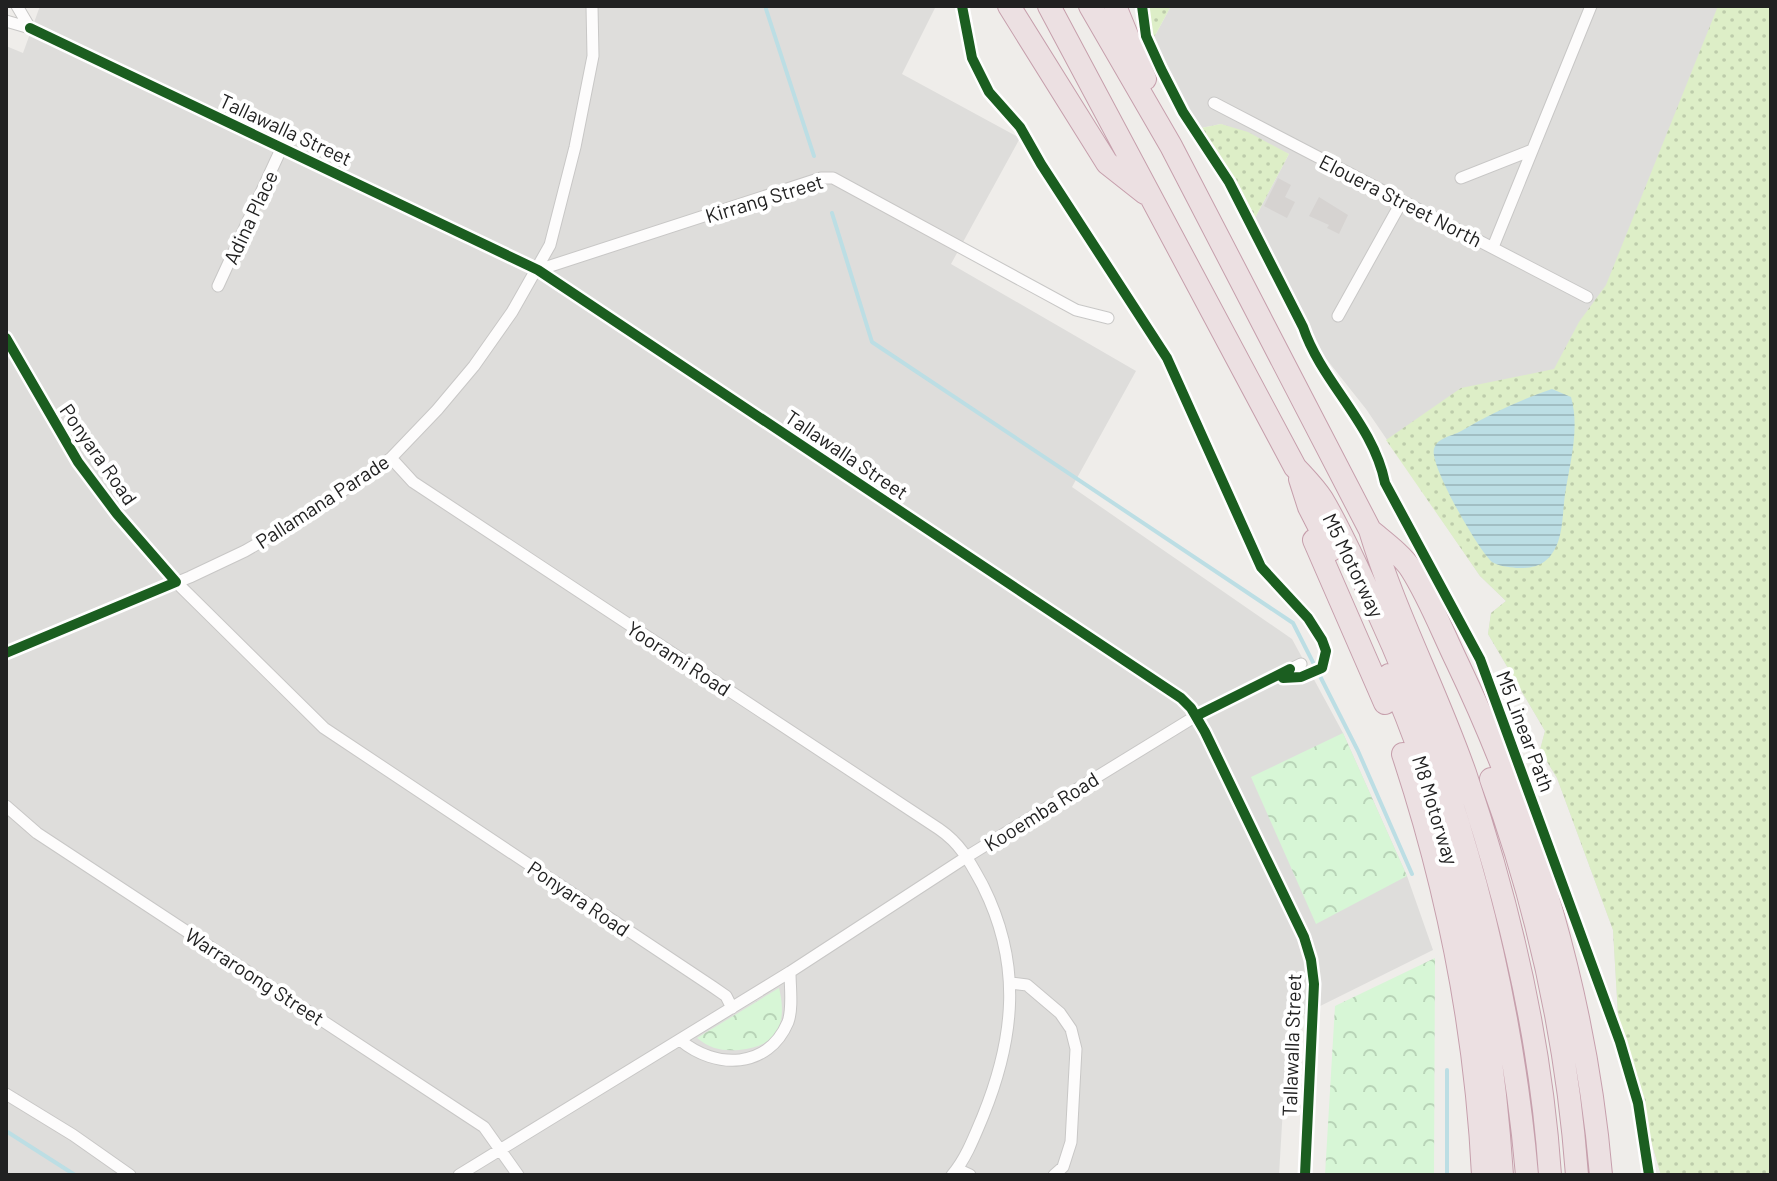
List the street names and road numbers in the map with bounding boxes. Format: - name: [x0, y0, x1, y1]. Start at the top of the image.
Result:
- street label: Tallawalla Street: [216, 88, 356, 170]
- street label: Elouera Street North: [1316, 149, 1486, 251]
- street label: Adina Place: [218, 166, 282, 268]
- street label: Kirrang Street: [702, 169, 826, 227]
- street label: Ponyara Road: [55, 399, 143, 509]
- street label: Tallawalla Street: [781, 404, 913, 504]
- street label: Pallamana Parade: [251, 449, 393, 553]
- street label: M5 Motorway: [1318, 509, 1390, 621]
- street label: Yoorami Road: [622, 615, 736, 701]
- street label: M5 Linear Path: [1492, 667, 1560, 795]
- street label: M8 Motorway: [1408, 752, 1464, 868]
- street label: Kooemba Road: [979, 766, 1103, 856]
- street label: Ponyara Road: [523, 855, 635, 941]
- street label: Warraroong Street: [181, 922, 329, 1030]
- street label: Tallawalla Street: [1277, 973, 1305, 1117]

